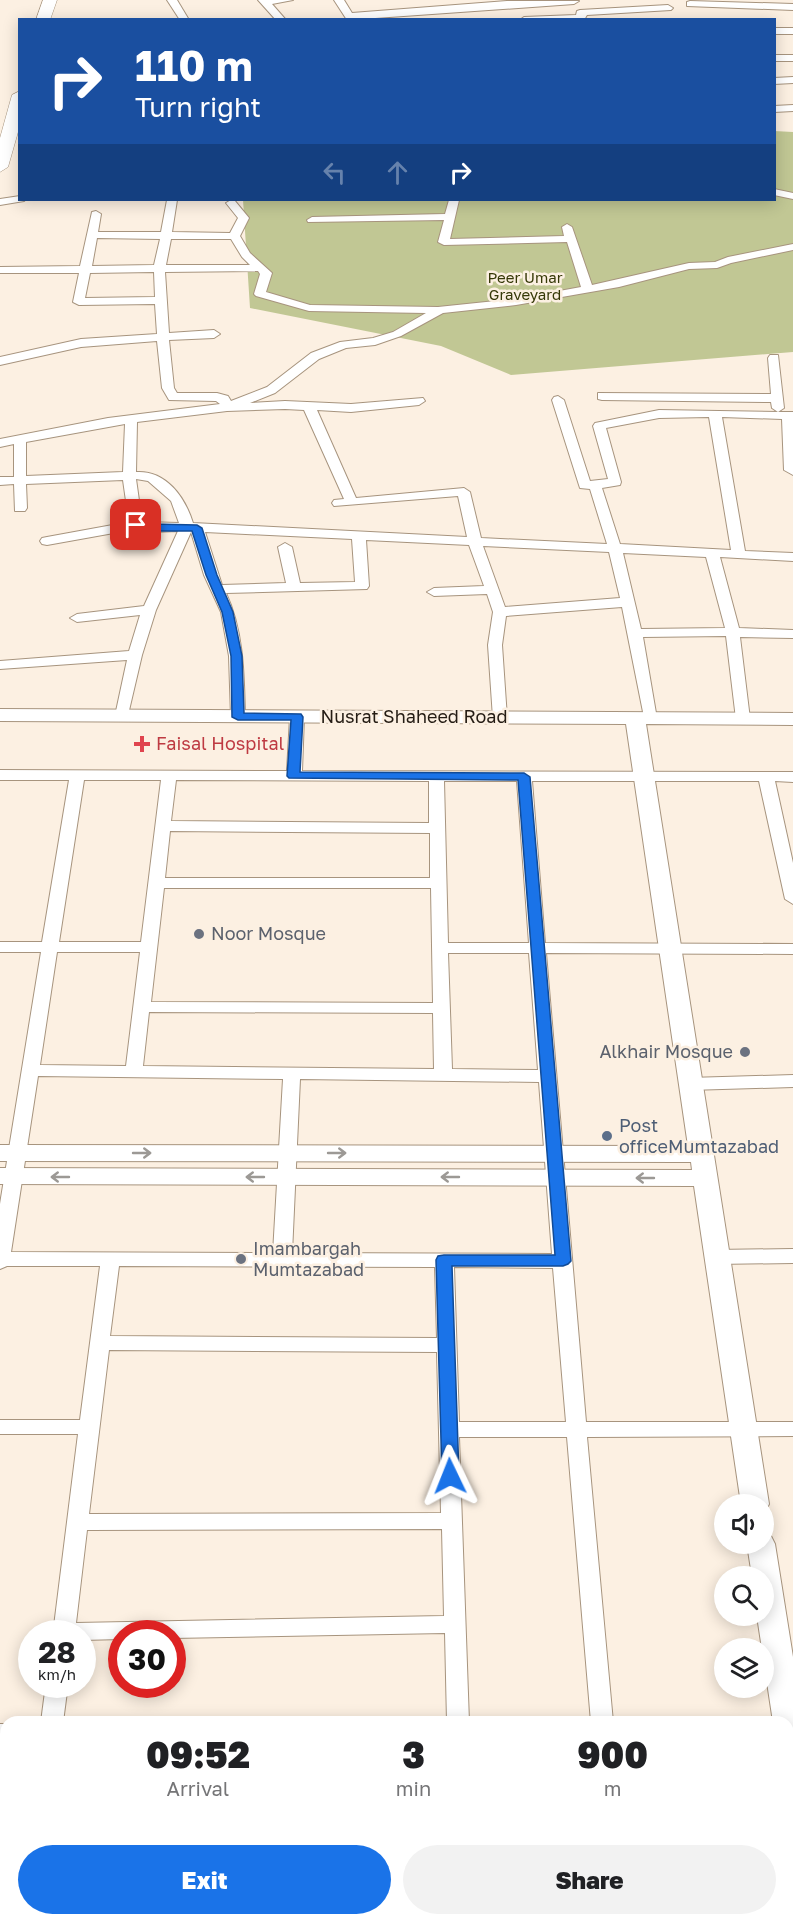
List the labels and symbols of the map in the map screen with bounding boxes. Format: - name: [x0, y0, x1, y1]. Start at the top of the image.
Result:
- park label: Peer Umar Graveyard: [487, 268, 563, 303]
- pin: [110, 499, 161, 550]
- street label: Nusrat Shaheed Road: [320, 705, 508, 727]
- place label: Faisal Hospital: [156, 732, 285, 754]
- marker: Faisal Hospital: [133, 735, 151, 753]
- place label: Noor Mosque: [211, 922, 326, 944]
- marker: Noor Mosque: [192, 927, 206, 941]
- place label: Alkhair Mosque: [600, 1040, 733, 1062]
- marker: Alkhair Mosque: [738, 1045, 752, 1059]
- place label: Post officeMumtazabad: [619, 1114, 779, 1157]
- marker: Post officeMumtazabad: [600, 1129, 614, 1143]
- one-way arrow: [132, 1147, 152, 1159]
- one-way arrow: [327, 1147, 347, 1159]
- one-way arrow: [51, 1171, 71, 1183]
- one-way arrow: [246, 1171, 266, 1183]
- one-way arrow: [441, 1171, 461, 1183]
- one-way arrow: [636, 1172, 656, 1184]
- place label: Imambargah Mumtazabad: [253, 1237, 364, 1280]
- marker: Imambargah Mumtazabad: [234, 1252, 248, 1266]
- position arrow: [418, 1444, 482, 1508]
- speed limit sign: 30: [108, 1620, 186, 1698]

